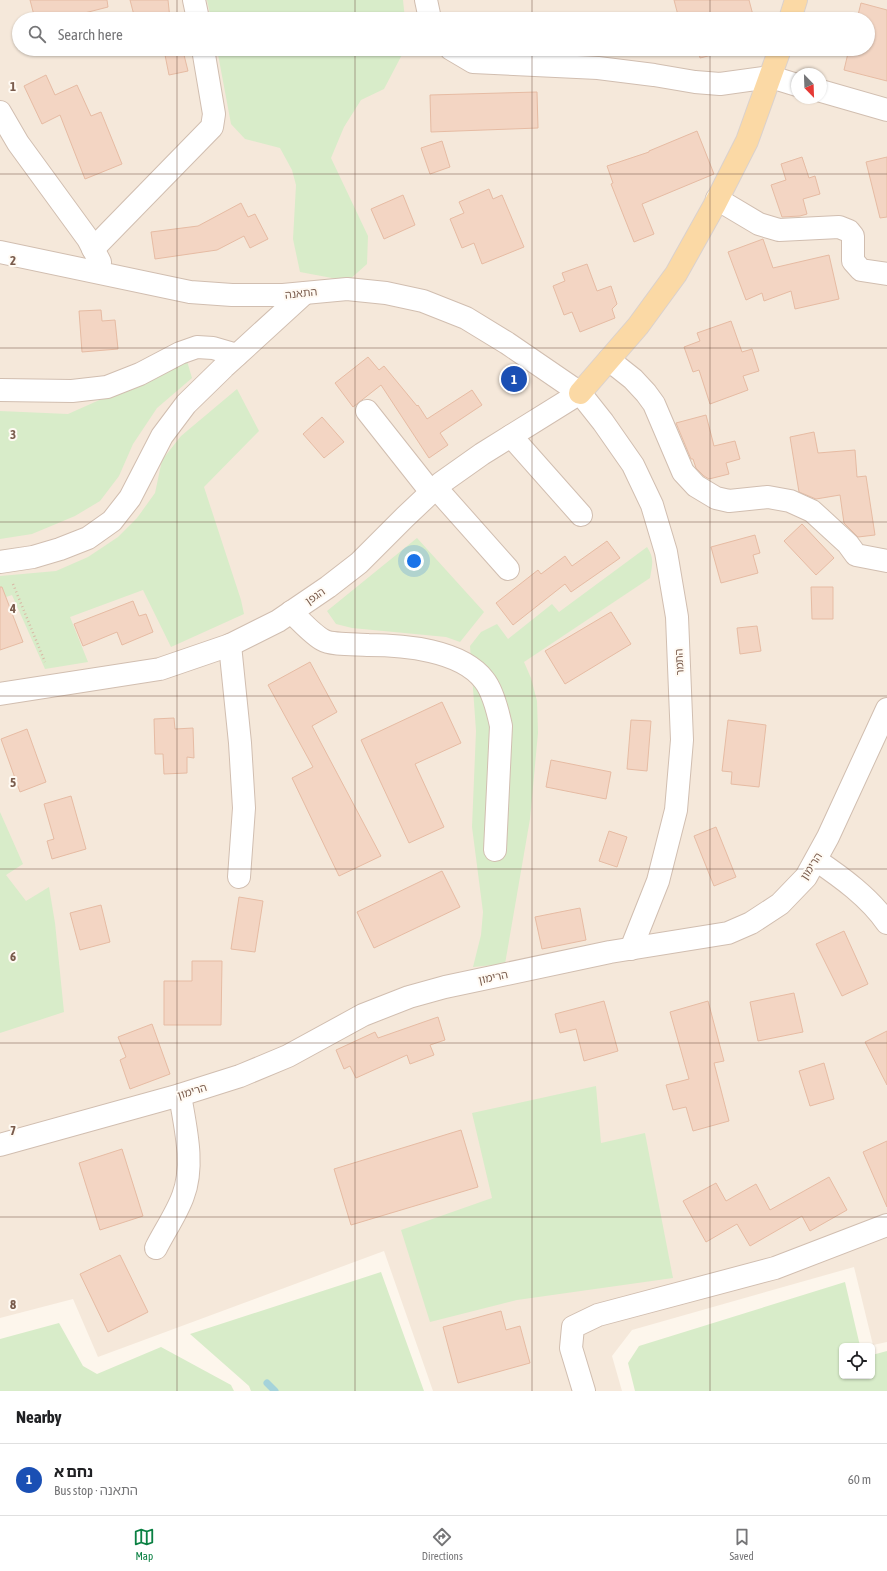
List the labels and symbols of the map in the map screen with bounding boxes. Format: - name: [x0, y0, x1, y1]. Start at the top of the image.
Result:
- north arrow: [791, 68, 827, 104]
- text: 1: [10, 79, 16, 94]
- text: 2: [10, 253, 16, 268]
- street label: התאנה: [284, 285, 318, 301]
- pin: 1: [501, 364, 527, 394]
- text: 3: [10, 427, 16, 442]
- your location: [404, 551, 424, 571]
- street label: הגפן: [303, 585, 327, 607]
- text: 4: [9, 601, 16, 616]
- street label: התמר: [672, 648, 686, 676]
- text: 5: [10, 775, 16, 790]
- street label: הרימון: [798, 850, 824, 882]
- text: 6: [10, 949, 16, 964]
- street label: הרימון: [477, 968, 509, 986]
- street label: הרימון: [176, 1081, 208, 1101]
- text: 7: [10, 1123, 16, 1138]
- text: 8: [10, 1297, 16, 1312]

